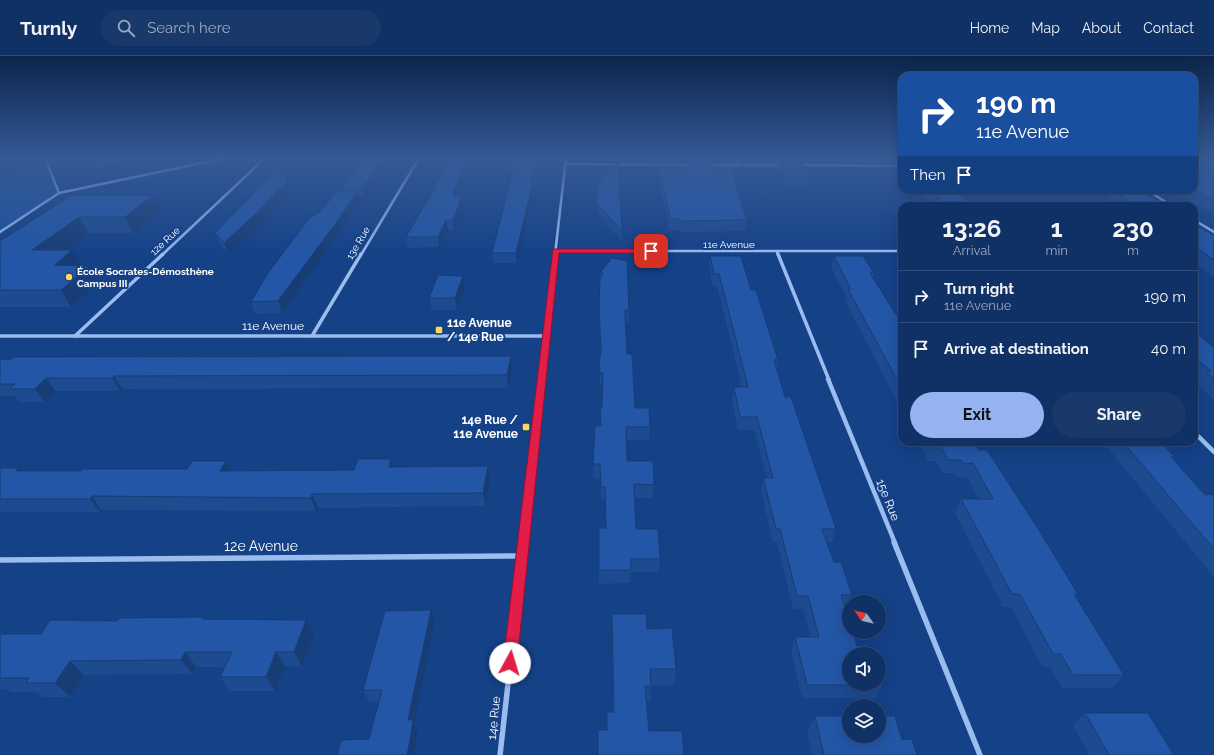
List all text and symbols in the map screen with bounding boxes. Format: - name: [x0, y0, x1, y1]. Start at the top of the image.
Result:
- search box: [101, 10, 381, 46]
- text: Turnly: [20, 17, 77, 39]
- icon: search: [115, 17, 137, 39]
- text: Search here: [147, 19, 231, 37]
- text: Home: [970, 20, 1009, 36]
- text: Map: [1031, 20, 1060, 36]
- text: About: [1082, 20, 1121, 36]
- text: Contact: [1143, 20, 1194, 36]
- text: 190 m: [976, 87, 1056, 120]
- icon: right: [910, 88, 962, 140]
- text: 11e Avenue: [976, 121, 1069, 142]
- icon: arrive: [953, 164, 975, 186]
- text: Then: [910, 166, 945, 184]
- text: 13:26: [942, 214, 1001, 243]
- text: 1: [1051, 214, 1063, 243]
- text: 230: [1112, 214, 1154, 243]
- street label: 12e Rue: [148, 225, 182, 257]
- street label: 13e Rue: [344, 225, 372, 261]
- pin: [634, 234, 668, 268]
- street label: 11e Avenue: [703, 239, 755, 250]
- icon: arrive: [640, 240, 662, 262]
- text: Arrival: [953, 243, 991, 258]
- text: min: [1046, 243, 1068, 258]
- text: m: [1127, 243, 1139, 258]
- place label: École Socrates-Démosthène Campus III: [77, 266, 214, 289]
- marker: École Socrates-Démosthène Campus III: [64, 272, 74, 282]
- text: Turn right: [944, 280, 1014, 298]
- icon: right: [910, 286, 932, 308]
- text: 190 m: [1144, 288, 1186, 306]
- text: 11e Avenue: [944, 298, 1011, 313]
- place label: 11e Avenue / 14e Rue: [447, 316, 512, 344]
- street label: 11e Avenue: [242, 319, 304, 333]
- marker: 11e Avenue / 14e Rue: [434, 325, 444, 335]
- icon: arrive: [910, 338, 932, 360]
- text: Arrive at destination: [944, 340, 1089, 358]
- text: 40 m: [1151, 340, 1186, 358]
- button: Exit: [910, 392, 1044, 438]
- button: Share: [1052, 392, 1186, 438]
- place label: 14e Rue / 11e Avenue: [453, 413, 519, 441]
- marker: 14e Rue / 11e Avenue: [521, 422, 531, 432]
- street label: 15e Rue: [873, 477, 903, 523]
- street label: 12e Avenue: [224, 538, 298, 554]
- north arrow: [842, 595, 886, 639]
- map controls: [842, 595, 886, 743]
- position arrow: [489, 642, 531, 684]
- button: sound: [842, 647, 886, 691]
- street label: 14e Rue: [485, 696, 503, 740]
- button: layers: [842, 699, 886, 743]

